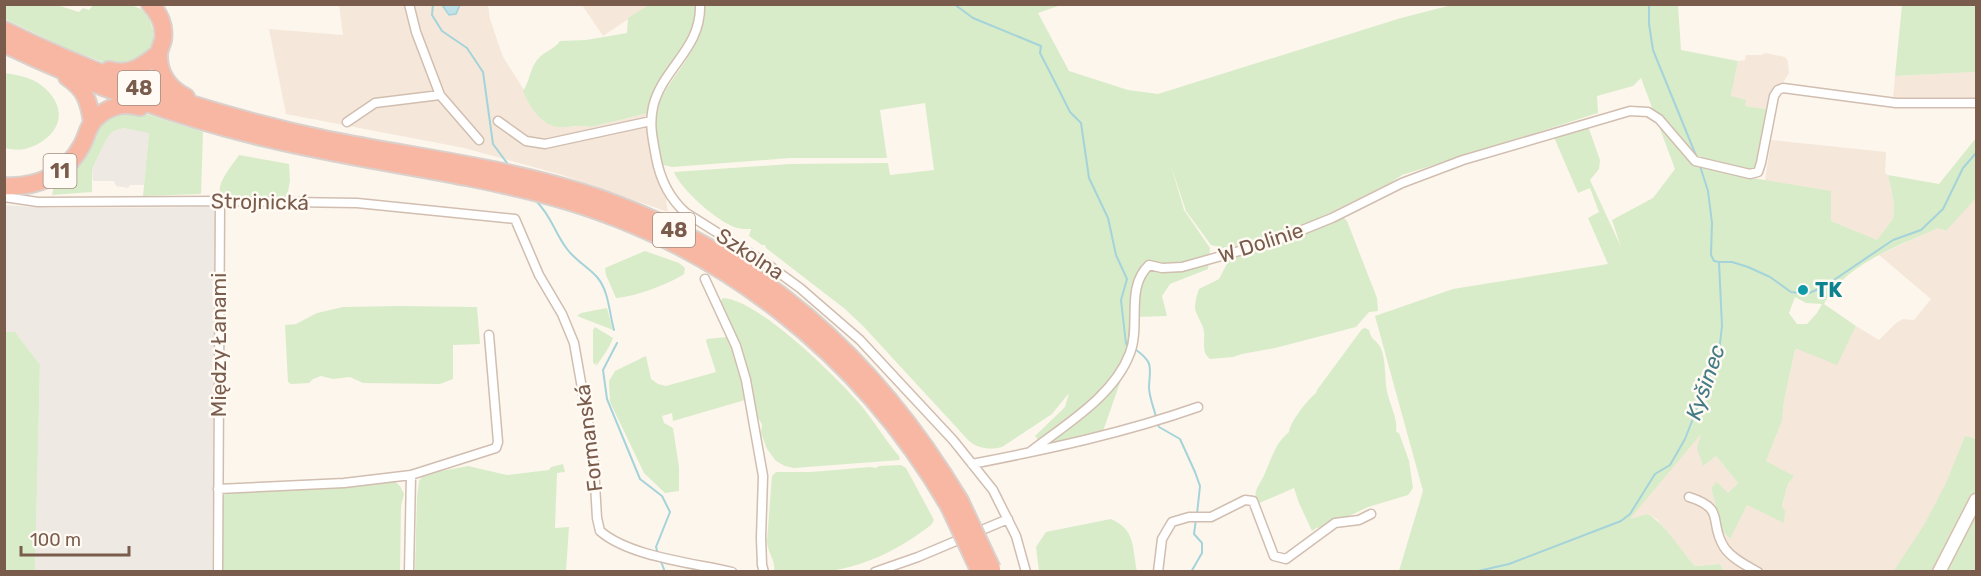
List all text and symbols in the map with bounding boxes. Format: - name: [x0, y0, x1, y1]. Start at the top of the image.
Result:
- road number: 48: [118, 71, 160, 105]
- road number: 11: [44, 154, 76, 188]
- street label: Strojnická: [211, 188, 309, 215]
- road number: 48: [653, 213, 695, 247]
- street label: W Dolinie: [1215, 217, 1307, 268]
- street label: Szkolna: [712, 223, 789, 285]
- street label: Między Łanami: [206, 273, 231, 417]
- place label: TK: [1815, 277, 1842, 302]
- marker: TK: [1796, 283, 1810, 297]
- water label: Kyšinec: [1680, 341, 1731, 423]
- street label: Formanská: [570, 383, 607, 493]
- scale bar: [21, 519, 129, 557]
- text: 100 m: [30, 529, 81, 551]

